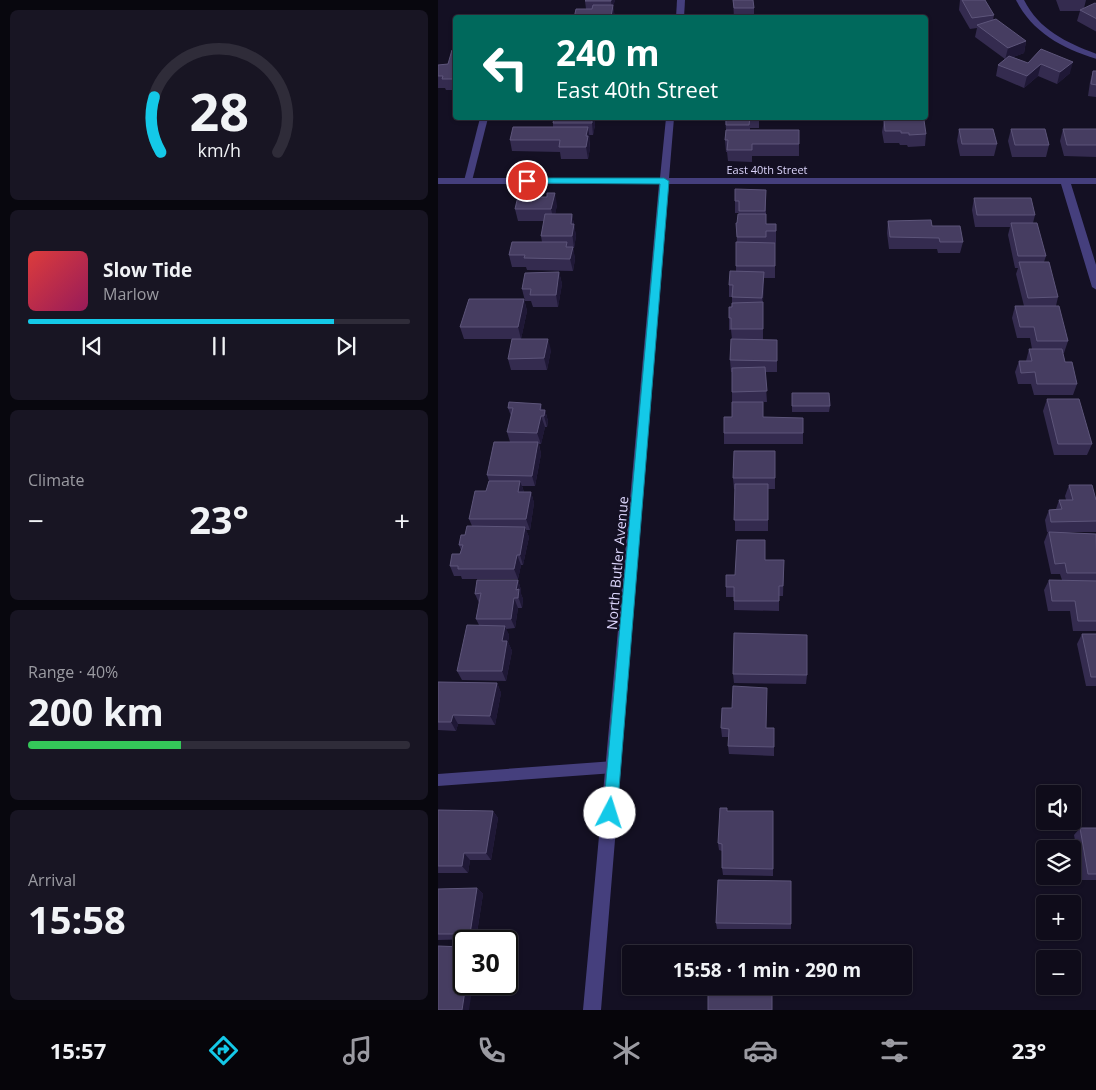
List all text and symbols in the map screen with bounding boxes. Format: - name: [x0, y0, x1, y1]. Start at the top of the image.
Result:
- text: 240 m: [556, 29, 660, 76]
- icon: left: [473, 35, 538, 100]
- text: East 40th Street: [556, 74, 718, 104]
- text: 28: [189, 75, 249, 146]
- text: km/h: [197, 138, 241, 162]
- pin: [506, 160, 548, 202]
- street label: East 40th Street: [726, 162, 808, 177]
- icon: arrive: [513, 167, 541, 195]
- text: Slow Tide: [103, 257, 192, 283]
- text: Marlow: [103, 283, 159, 305]
- icon: previous: [78, 332, 106, 360]
- icon: pause: [205, 332, 233, 360]
- icon: next: [332, 332, 360, 360]
- text: Climate: [28, 469, 85, 491]
- text: 23°: [189, 493, 249, 545]
- street label: North Butler Avenue: [602, 495, 632, 631]
- text: −: [28, 501, 44, 539]
- text: +: [394, 501, 410, 539]
- text: Range · 40%: [28, 661, 118, 683]
- text: 200 km: [28, 685, 164, 737]
- map controls: [1036, 785, 1081, 995]
- button: sound: [1036, 785, 1081, 830]
- position arrow: [583, 786, 635, 838]
- button: layers: [1036, 840, 1081, 885]
- text: Arrival: [28, 869, 76, 891]
- text: 15:58: [28, 893, 126, 945]
- button: +: [1036, 895, 1081, 940]
- speed limit sign: 30: [453, 930, 518, 995]
- button: −: [1036, 950, 1081, 995]
- text: 15:58 · 1 min · 290 m: [673, 957, 861, 983]
- icon: directions: [206, 1033, 241, 1068]
- icon: music: [340, 1033, 375, 1068]
- icon: phone: [474, 1033, 509, 1068]
- icon: climate: [609, 1033, 644, 1068]
- icon: car: [743, 1033, 778, 1068]
- icon: filters: [877, 1033, 912, 1068]
- text: 15:57: [50, 1035, 106, 1065]
- text: 23°: [1012, 1035, 1046, 1065]

